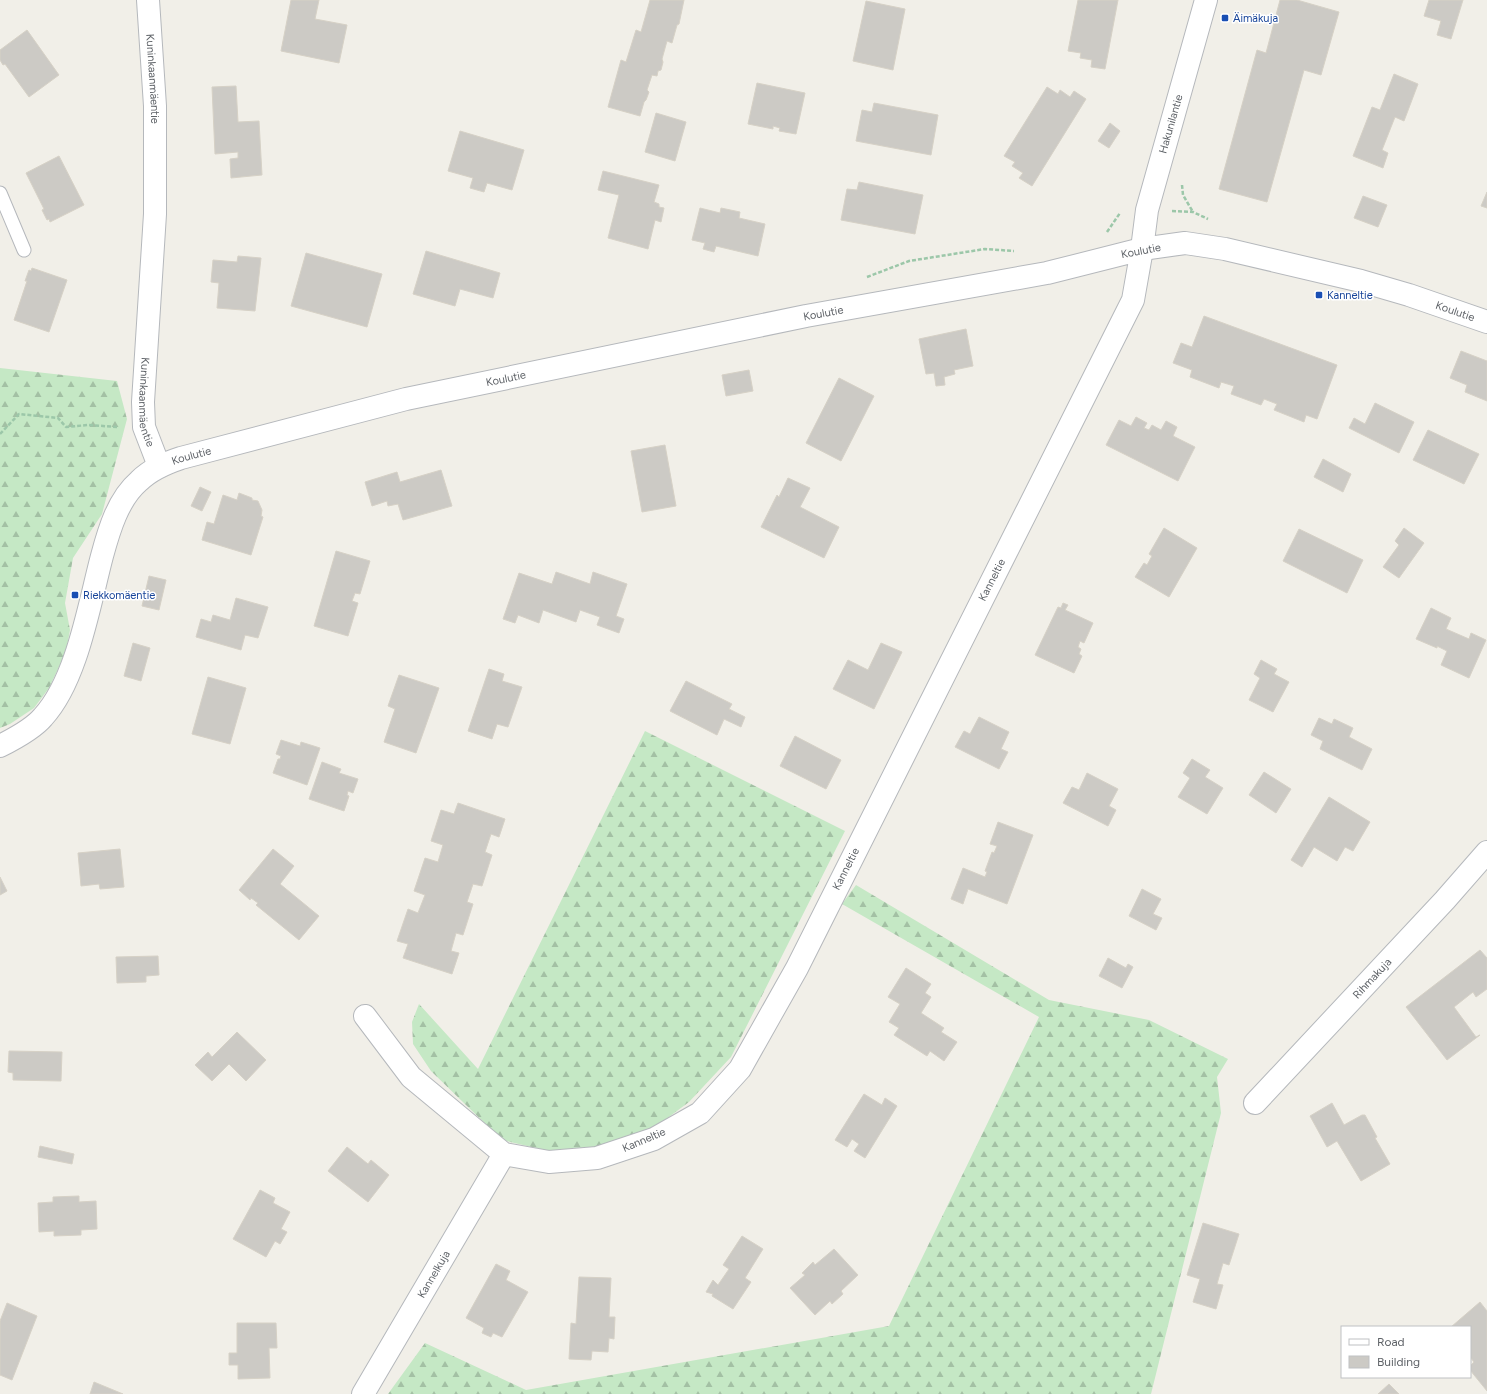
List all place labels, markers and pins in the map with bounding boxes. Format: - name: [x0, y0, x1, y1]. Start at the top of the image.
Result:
- place label: Äimäkuja: [1233, 12, 1278, 25]
- marker: Äimäkuja: [1220, 13, 1230, 23]
- place label: Kanneltie: [1327, 289, 1373, 302]
- marker: Kanneltie: [1314, 290, 1324, 300]
- place label: Riekkomäentie: [83, 589, 155, 602]
- marker: Riekkomäentie: [70, 590, 80, 600]

